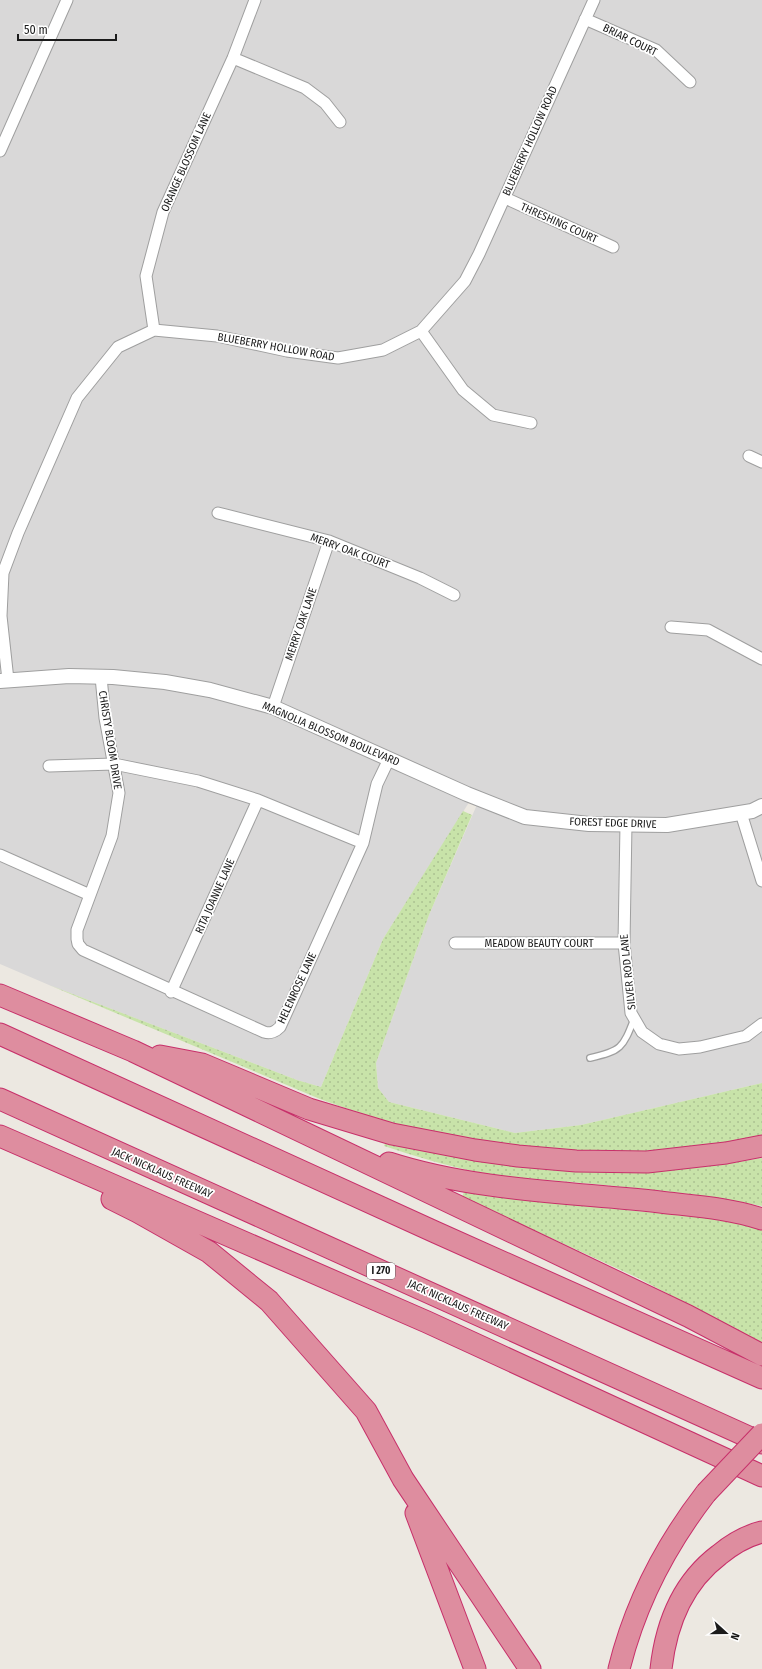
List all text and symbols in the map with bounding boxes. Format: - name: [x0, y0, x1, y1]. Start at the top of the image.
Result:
- scale bar: [18, 16, 116, 42]
- street label: BRIAR COURT: [601, 21, 660, 59]
- text: 50 m: [24, 23, 48, 37]
- street label: BLUEBERRY HOLLOW ROAD: [500, 84, 560, 198]
- street label: ORANGE BLOSSOM LANE: [158, 110, 214, 214]
- street label: THRESHING COURT: [518, 200, 600, 246]
- street label: BLUEBERRY HOLLOW ROAD: [216, 330, 336, 364]
- street label: MERRY OAK COURT: [309, 531, 392, 572]
- street label: MERRY OAK LANE: [282, 586, 320, 662]
- street label: CHRISTY BLOOM DRIVE: [96, 690, 124, 790]
- street label: MAGNOLIA BLOSSOM BOULEVARD: [260, 699, 402, 769]
- street label: FOREST EDGE DRIVE: [569, 815, 657, 831]
- street label: RITA JOANNE LANE: [193, 856, 237, 936]
- street label: SILVER ROD LANE: [618, 934, 638, 1010]
- street label: MEADOW BEAUTY COURT: [485, 937, 594, 950]
- street label: HELENROSE LANE: [275, 950, 319, 1026]
- street label: JACK NICKLAUS FREEWAY: [110, 1145, 215, 1201]
- road number: I 270: [367, 1263, 395, 1279]
- street label: JACK NICKLAUS FREEWAY: [406, 1277, 511, 1333]
- north arrow: [706, 1613, 746, 1653]
- text: N: [728, 1631, 742, 1642]

